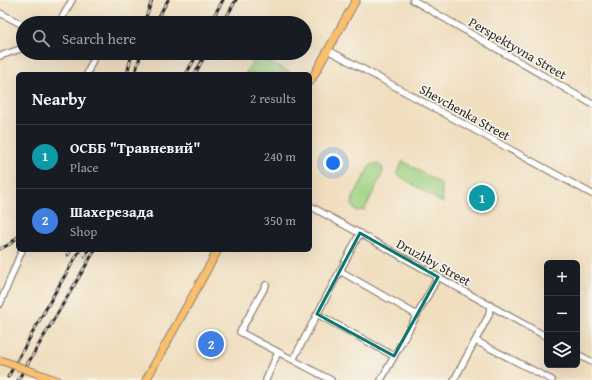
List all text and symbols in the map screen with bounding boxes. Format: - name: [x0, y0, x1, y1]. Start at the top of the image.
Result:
- street label: Perspektyvna Street: [465, 13, 571, 84]
- search box: [16, 16, 312, 60]
- icon: search: [30, 27, 52, 49]
- text: Search here: [62, 28, 136, 49]
- street label: Shevchenka Street: [416, 80, 514, 145]
- text: Nearby: [32, 86, 86, 111]
- text: 2 results: [250, 89, 296, 108]
- text: ОСББ "Травневий": [70, 137, 200, 158]
- text: 1: [42, 147, 48, 166]
- text: 240 m: [264, 147, 296, 166]
- your location: [323, 153, 343, 173]
- text: Place: [70, 158, 99, 177]
- pin: 1: [469, 183, 495, 213]
- text: Шахерезада: [70, 201, 154, 222]
- text: 2: [42, 211, 48, 230]
- text: 350 m: [264, 211, 296, 230]
- text: Shop: [70, 222, 97, 241]
- street label: Druzhby Street: [393, 234, 475, 291]
- map controls: [544, 260, 580, 368]
- button: +: [544, 260, 580, 296]
- button: −: [544, 296, 580, 332]
- pin: 2: [198, 329, 224, 359]
- button: layers: [544, 332, 580, 368]

